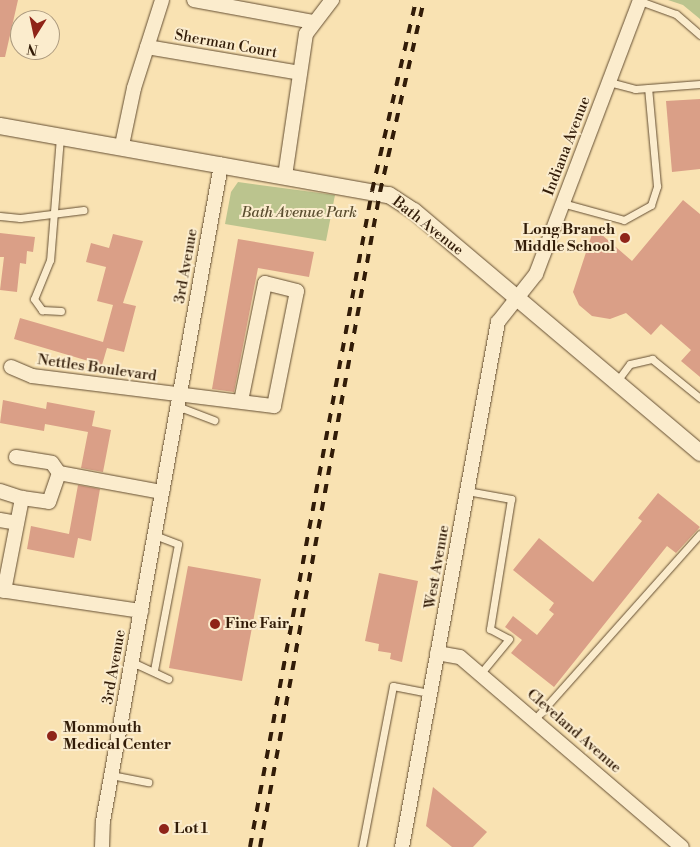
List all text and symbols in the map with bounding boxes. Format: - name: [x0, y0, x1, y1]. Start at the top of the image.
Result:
- north arrow: [10, 10, 60, 60]
- street label: Sherman Court: [173, 26, 279, 62]
- text: N: [26, 39, 40, 59]
- street label: Indiana Avenue: [540, 94, 594, 198]
- street label: Bath Avenue: [389, 193, 467, 259]
- park label: Bath Avenue Park: [241, 204, 357, 222]
- place label: Long Branch Middle School: [514, 220, 615, 255]
- street label: 3rd Avenue: [171, 227, 201, 305]
- marker: Long Branch Middle School: [619, 232, 631, 244]
- street label: Nettles Boulevard: [36, 351, 158, 385]
- street label: West Avenue: [421, 524, 453, 610]
- place label: Fine Fair: [225, 615, 289, 633]
- marker: Fine Fair: [209, 618, 221, 630]
- street label: 3rd Avenue: [99, 628, 129, 706]
- street label: Cleveland Avenue: [523, 685, 625, 777]
- place label: Monmouth Medical Center: [63, 718, 171, 753]
- marker: Monmouth Medical Center: [45, 729, 59, 743]
- place label: Lot 1: [174, 820, 208, 838]
- marker: Lot 1: [158, 823, 170, 835]

